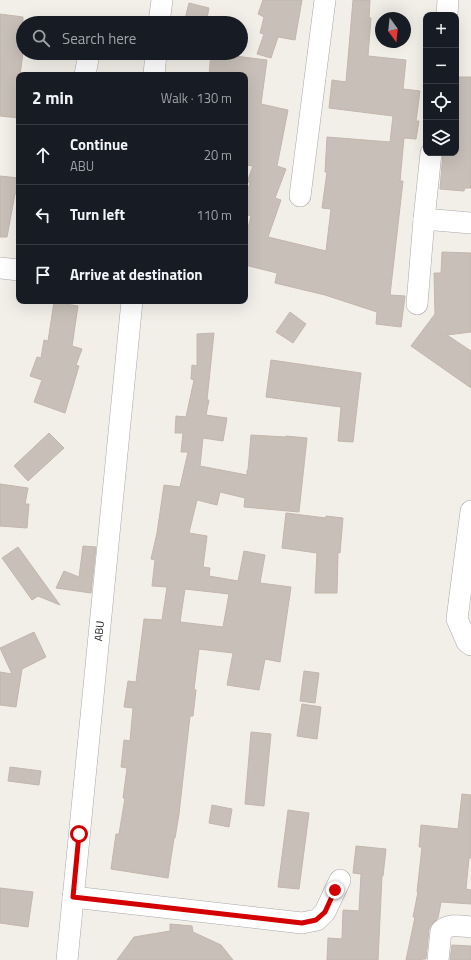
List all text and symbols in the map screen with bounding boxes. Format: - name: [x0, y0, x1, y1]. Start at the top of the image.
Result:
- north arrow: [375, 12, 411, 48]
- map controls: [423, 12, 459, 156]
- button: +: [423, 12, 459, 48]
- search box: [16, 16, 248, 60]
- icon: search: [30, 27, 52, 49]
- text: Search here: [62, 27, 136, 50]
- button: −: [423, 48, 459, 84]
- button: locate: [423, 84, 459, 120]
- text: 2 min: [32, 85, 73, 111]
- text: Walk · 130 m: [161, 88, 232, 108]
- button: layers: [423, 120, 459, 156]
- text: Continue: [70, 133, 128, 156]
- icon: ahead: [32, 144, 54, 166]
- text: 20 m: [204, 145, 232, 165]
- text: ABU: [70, 156, 94, 176]
- text: Turn left: [70, 203, 125, 226]
- icon: left: [32, 204, 54, 226]
- text: 110 m: [196, 205, 232, 225]
- text: Arrive at destination: [70, 263, 203, 286]
- icon: arrive: [32, 264, 54, 286]
- street label: ABU: [90, 620, 108, 642]
- route start: [70, 825, 88, 843]
- route end: [326, 881, 344, 899]

